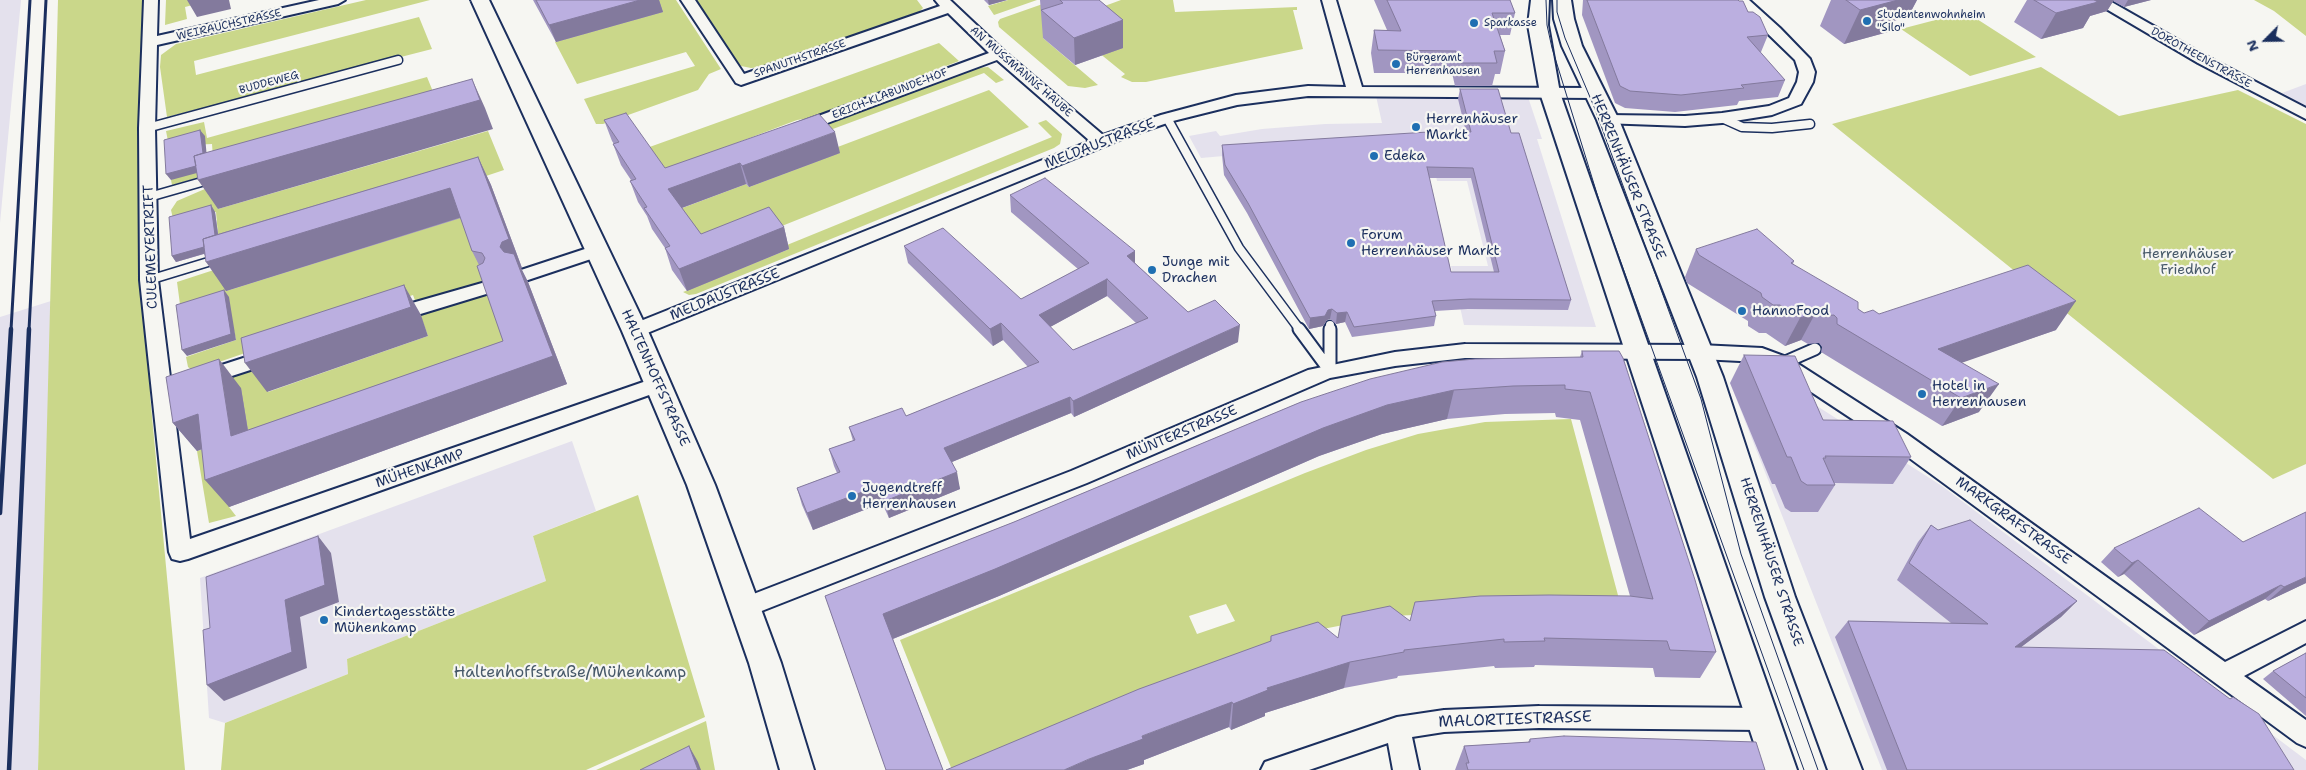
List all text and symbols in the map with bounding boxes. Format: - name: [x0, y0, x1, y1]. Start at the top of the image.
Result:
- street label: WEIRAUCHSTRASSE: [175, 6, 283, 44]
- place label: Studentenwohnheim "Silo": [1877, 8, 1985, 34]
- marker: Studentenwohnheim "Silo": [1861, 15, 1873, 27]
- north arrow: [2241, 15, 2291, 65]
- place label: Sparkasse: [1484, 16, 1537, 30]
- marker: Sparkasse: [1468, 17, 1480, 29]
- street label: AN MUSSMANNS HAUBE: [967, 24, 1075, 120]
- street label: DOROTHEENSTRASSE: [2148, 25, 2254, 91]
- street label: SPANUTHSTRASSE: [752, 37, 848, 81]
- place label: Bürgeramt Herrenhausen: [1406, 51, 1480, 77]
- marker: Bürgeramt Herrenhausen: [1390, 58, 1402, 70]
- street label: ERICH-KLABUNDE-HOF: [830, 66, 950, 122]
- street label: BUDDEWEG: [238, 69, 300, 97]
- street label: HERRENHÄUSER STRASSE: [1587, 92, 1669, 262]
- place label: Herrenhäuser Markt: [1426, 111, 1518, 144]
- street label: MELDAUSTRASSE: [1042, 115, 1158, 173]
- marker: Herrenhäuser Markt: [1410, 121, 1422, 133]
- place label: Edeka: [1384, 148, 1425, 164]
- marker: Edeka: [1368, 150, 1380, 162]
- street label: CULEMEYERTRIFT: [140, 185, 162, 309]
- place label: Forum Herrenhäuser Markt: [1361, 227, 1500, 260]
- marker: Forum Herrenhäuser Markt: [1345, 237, 1357, 249]
- park label: Herrenhäuser Friedhof: [2142, 246, 2234, 278]
- place label: Junge mit Drachen: [1162, 254, 1230, 286]
- marker: Junge mit Drachen: [1146, 264, 1158, 276]
- street label: MELDAUSTRASSE: [668, 265, 782, 325]
- place label: HannoFood: [1752, 303, 1829, 319]
- marker: HannoFood: [1736, 305, 1748, 317]
- street label: HALTENHOFFSTRASSE: [617, 307, 693, 449]
- place label: Hotel in Herrenhausen: [1932, 378, 2026, 411]
- marker: Hotel in Herrenhausen: [1916, 388, 1928, 400]
- street label: MÜNTERSTRASSE: [1124, 402, 1240, 464]
- street label: MÜHENKAMP: [374, 446, 466, 492]
- street label: MARKGRAFSTRASSE: [1952, 473, 2074, 569]
- street label: HERRENHÄUSER STRASSE: [1736, 475, 1806, 649]
- place label: Jugendtreff Herrenhausen: [862, 480, 956, 512]
- marker: Jugendtreff Herrenhausen: [846, 490, 858, 502]
- place label: Kindertagesstätte Mühenkamp: [334, 604, 455, 636]
- marker: Kindertagesstätte Mühenkamp: [318, 614, 330, 626]
- park label: Haltenhoffstraße/Mühenkamp: [454, 663, 686, 683]
- street label: MALORTIESTRASSE: [1438, 708, 1592, 732]

